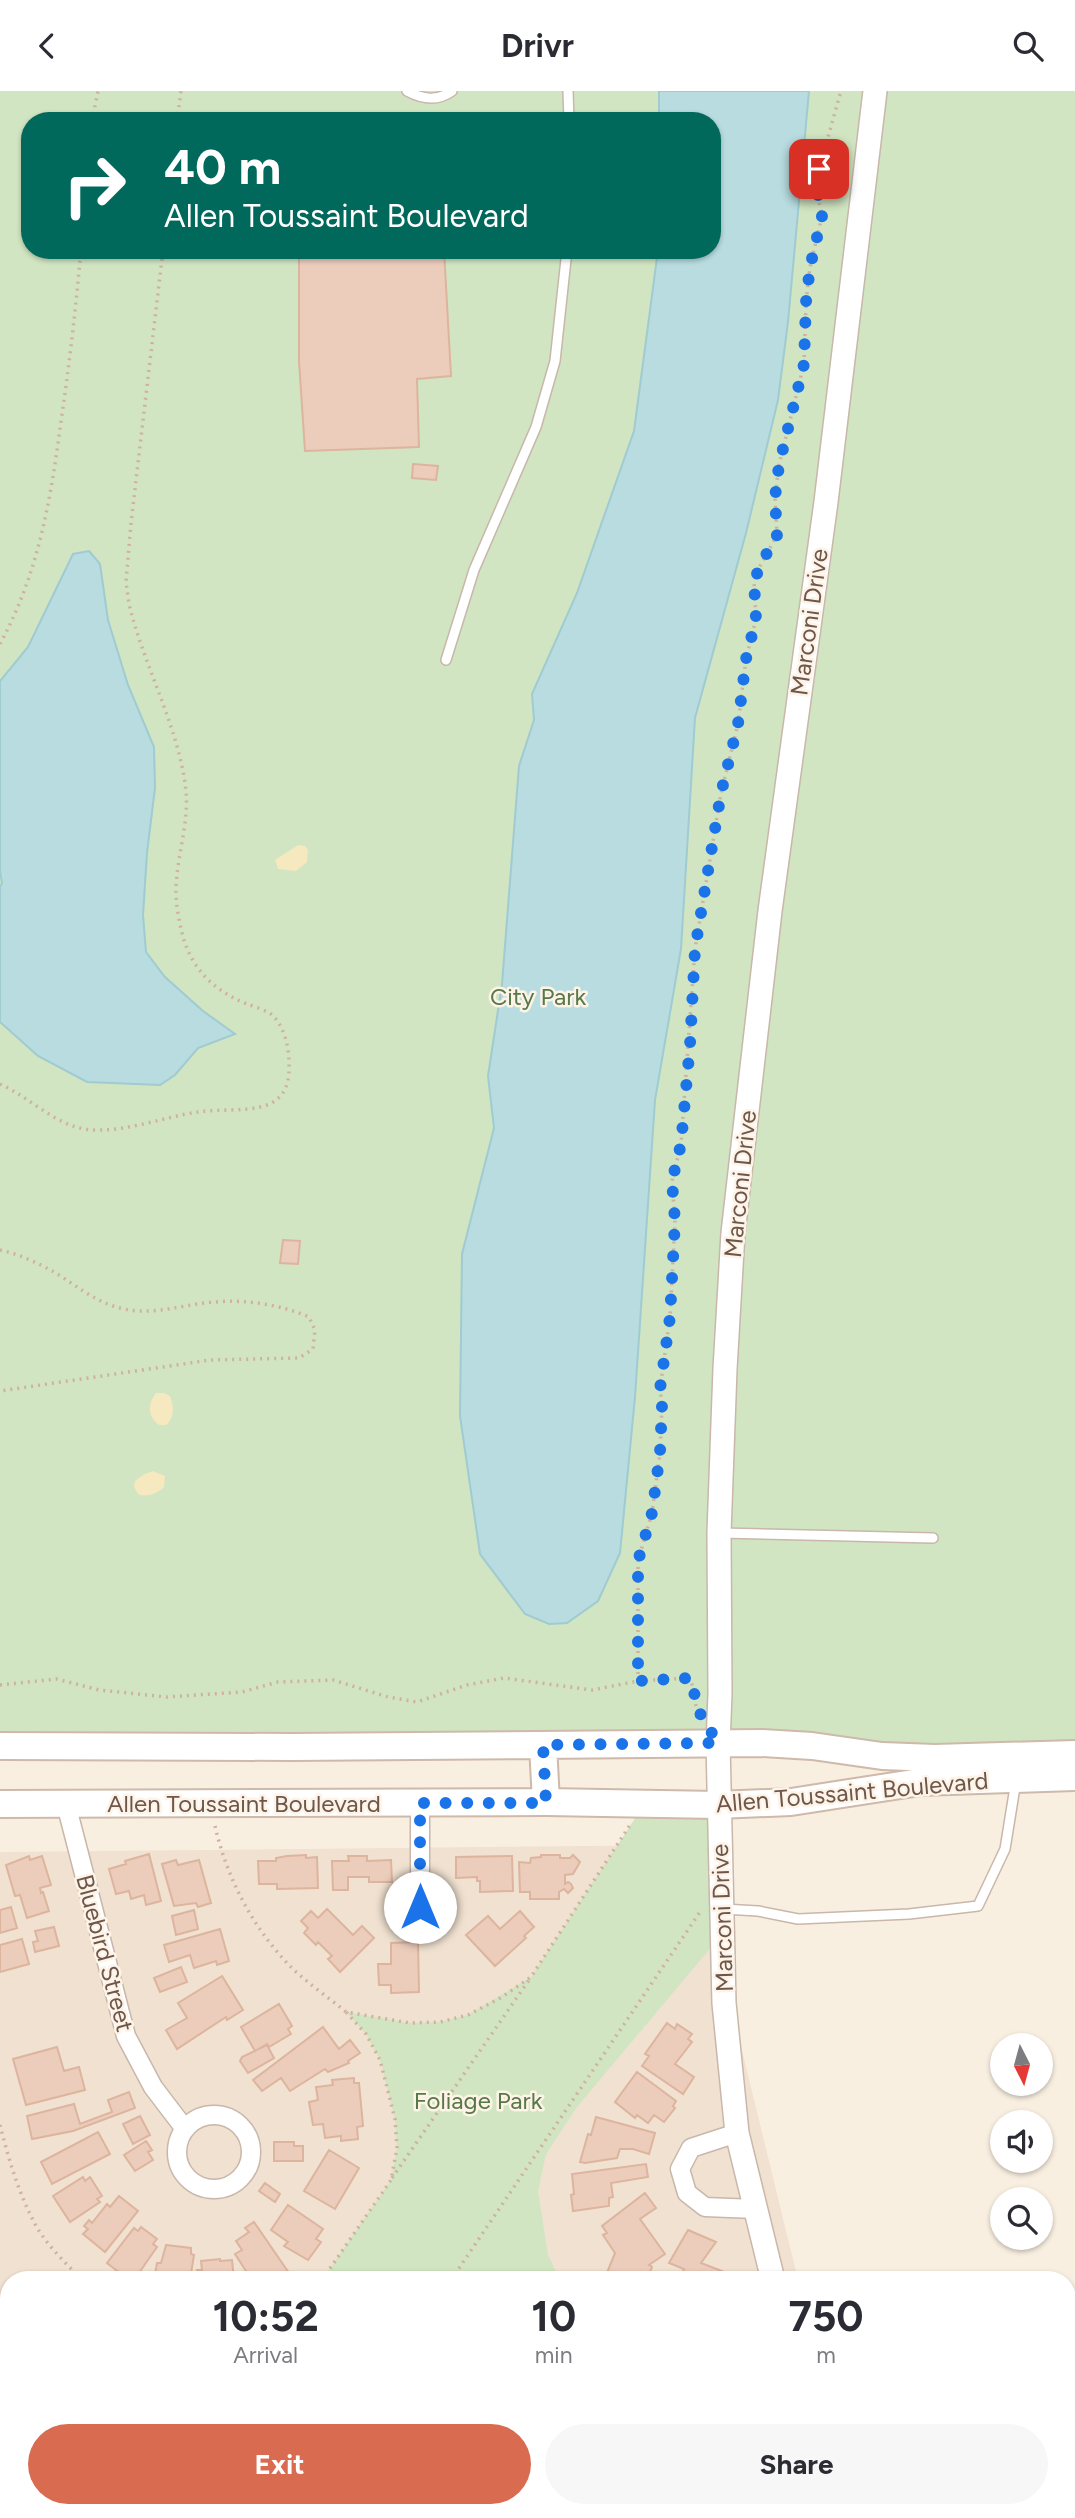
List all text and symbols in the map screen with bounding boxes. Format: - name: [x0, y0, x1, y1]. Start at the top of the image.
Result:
- icon: back: [28, 27, 66, 65]
- text: Drivr: [501, 27, 574, 65]
- icon: search: [1009, 27, 1047, 65]
- text: 40 m: [164, 137, 281, 196]
- pin: [789, 139, 849, 199]
- icon: right: [49, 140, 140, 231]
- icon: arrive: [800, 150, 838, 188]
- text: Allen Toussaint Boulevard: [164, 197, 529, 235]
- street label: Marconi Drive: [784, 547, 834, 697]
- park label: City Park: [490, 982, 586, 1011]
- street label: Marconi Drive: [718, 1109, 762, 1259]
- street label: Allen Toussaint Boulevard: [714, 1766, 990, 1818]
- street label: Allen Toussaint Boulevard: [107, 1789, 381, 1818]
- street label: Marconi Drive: [705, 1844, 739, 1992]
- position arrow: [383, 1870, 457, 1944]
- street label: Bluebird Street: [70, 1871, 140, 2035]
- north arrow: [990, 2033, 1054, 2097]
- map controls: [990, 2033, 1053, 2250]
- park label: Foliage Park: [414, 2086, 543, 2115]
- button: sound: [990, 2110, 1053, 2173]
- button: search: [990, 2187, 1053, 2250]
- text: 10:52: [212, 2291, 319, 2342]
- text: 10: [531, 2291, 576, 2342]
- text: 750: [789, 2291, 864, 2342]
- text: Arrival: [233, 2341, 298, 2369]
- text: min: [535, 2341, 573, 2369]
- text: m: [816, 2341, 836, 2369]
- button: Exit: [28, 2424, 531, 2504]
- button: Share: [545, 2424, 1048, 2504]

